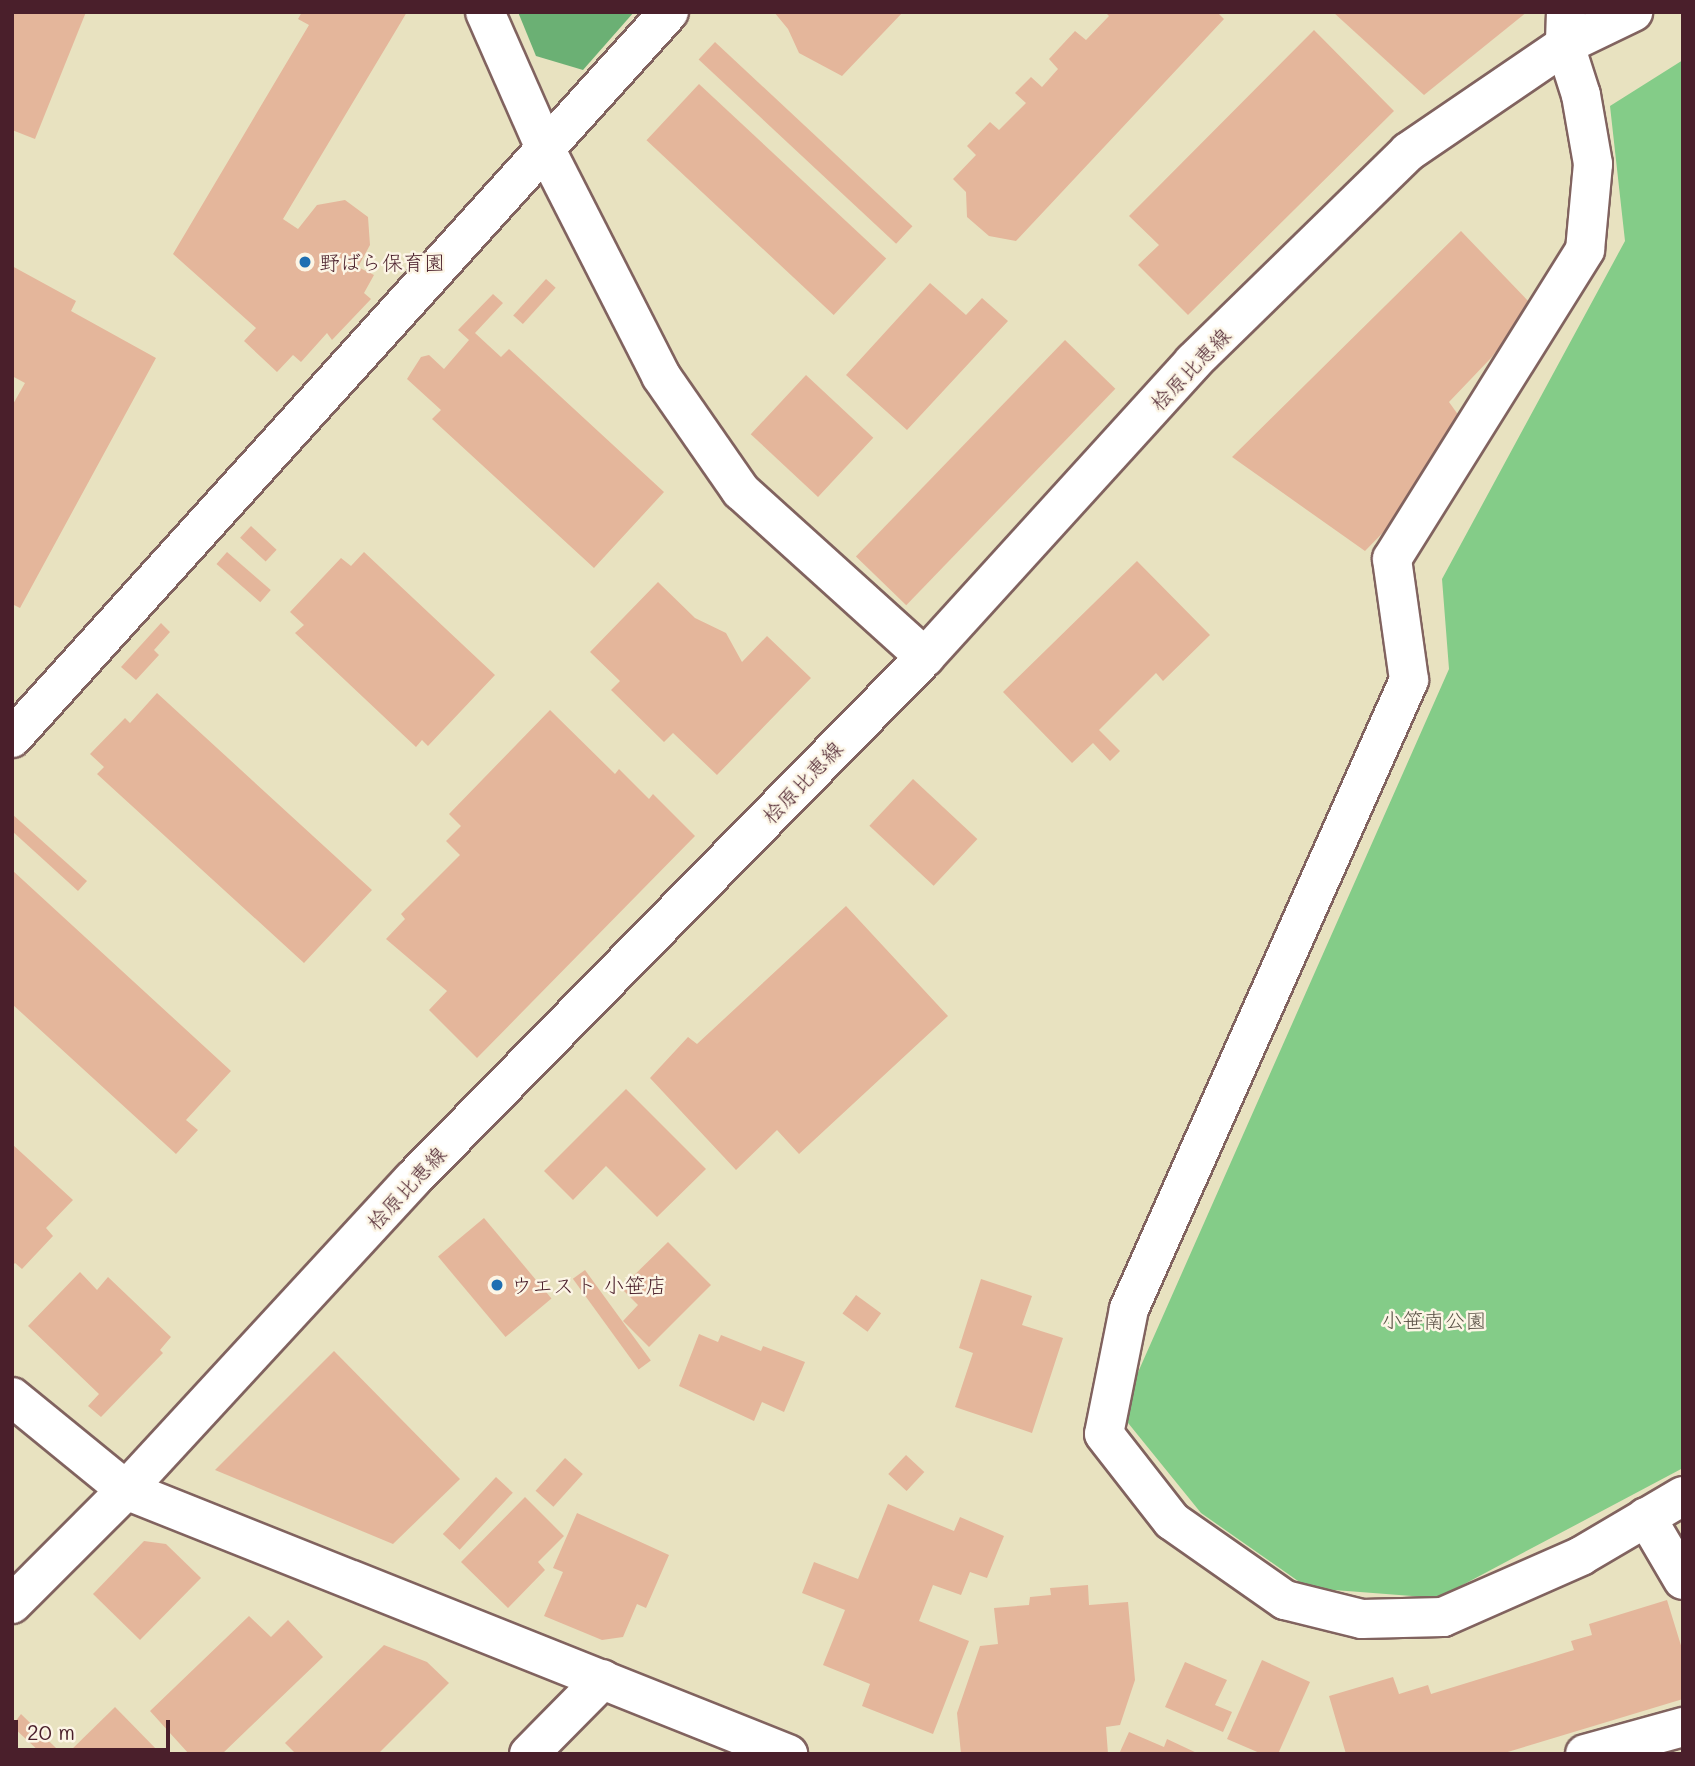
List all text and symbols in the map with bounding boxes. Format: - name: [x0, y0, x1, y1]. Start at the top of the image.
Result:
- place label: 野ばら保育園: [319, 249, 445, 275]
- marker: 野ばら保育園: [297, 254, 313, 270]
- street label: 桧原比恵線: [1144, 322, 1236, 416]
- street label: 桧原比恵線: [756, 735, 848, 829]
- street label: 桧原比恵線: [361, 1141, 451, 1235]
- place label: ウエスト 小笹店: [511, 1272, 665, 1298]
- marker: ウエスト 小笹店: [489, 1277, 505, 1293]
- park label: 小笹南公園: [1382, 1307, 1486, 1333]
- scale bar: [18, 1706, 173, 1750]
- text: 20 m: [27, 1718, 75, 1745]

